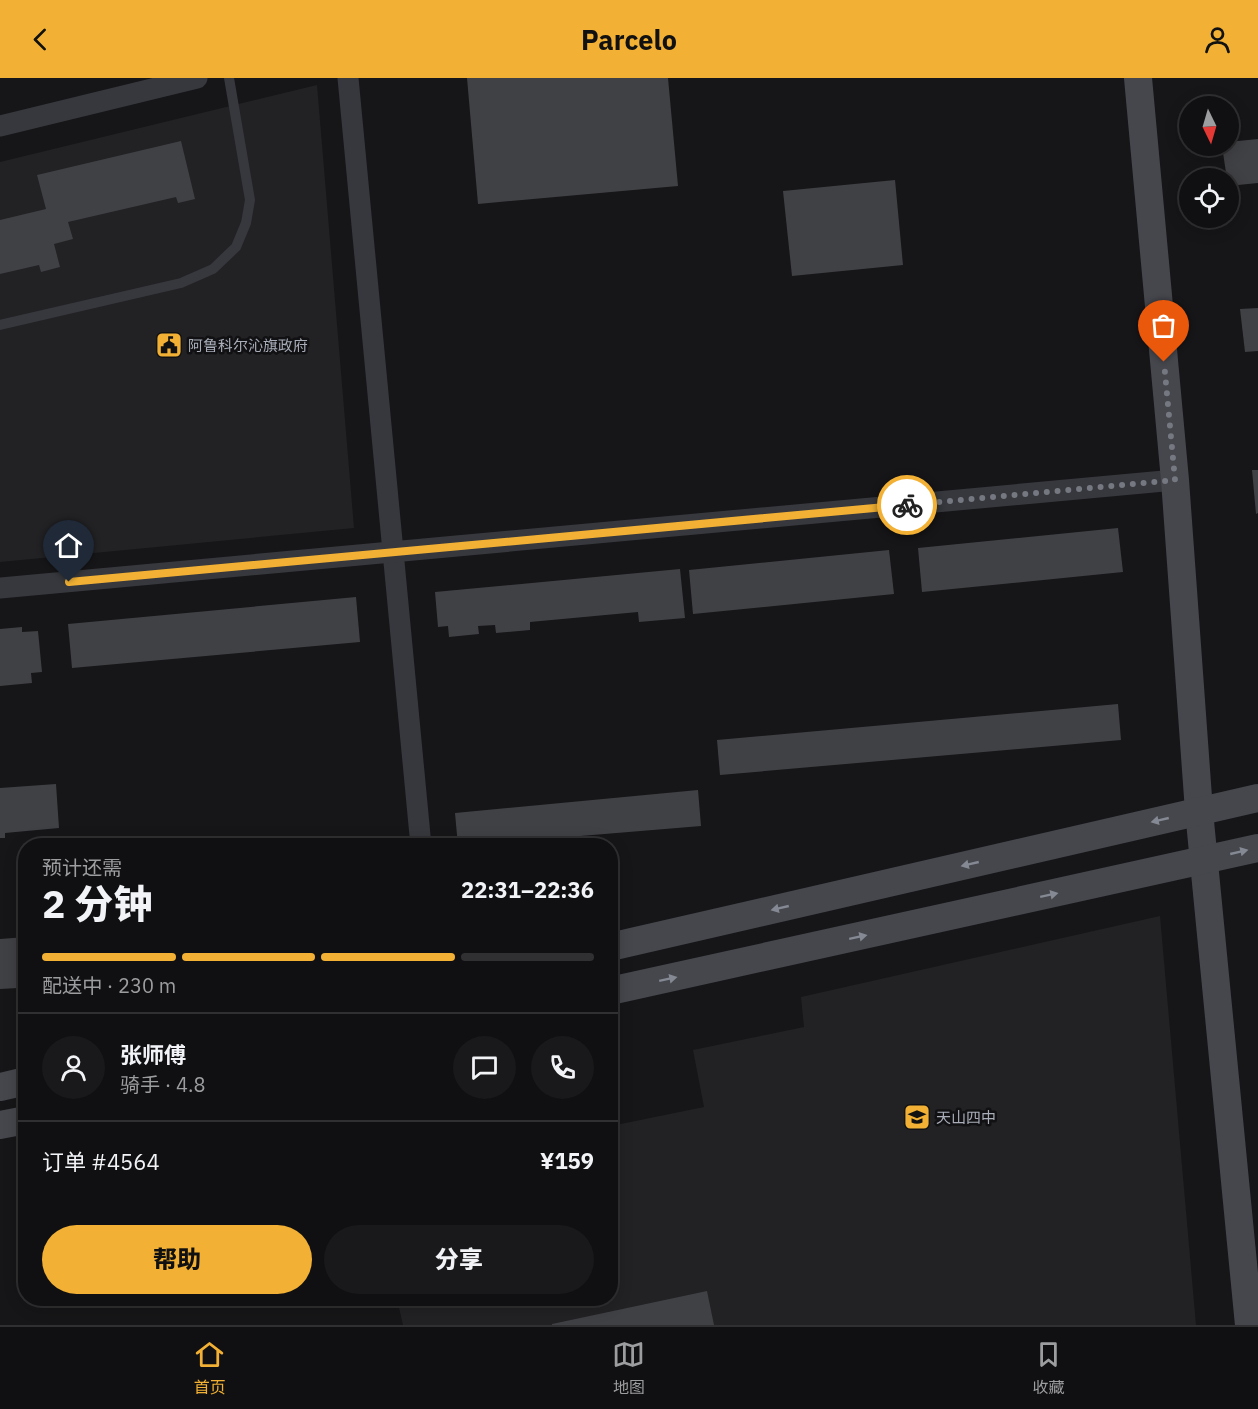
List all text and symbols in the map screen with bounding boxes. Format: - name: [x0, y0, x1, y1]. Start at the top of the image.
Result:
- text: Parcelo: [581, 22, 677, 57]
- icon: back: [24, 23, 57, 56]
- icon: person: [1201, 23, 1234, 56]
- north arrow: [1179, 96, 1239, 156]
- map controls: [1179, 96, 1239, 228]
- button: locate: [1179, 168, 1239, 228]
- pin: [1138, 300, 1189, 362]
- icon: bag: [1147, 309, 1180, 342]
- public building icon: 阿鲁科尔沁旗政府: [154, 330, 184, 360]
- place label: 阿鲁科尔沁旗政府: [188, 336, 308, 355]
- courier: [877, 475, 937, 535]
- icon: bike: [891, 489, 924, 522]
- pin: [43, 520, 94, 582]
- icon: home: [52, 529, 85, 562]
- one-way arrow: [1151, 816, 1169, 826]
- one-way arrow: [1230, 847, 1248, 857]
- text: 预计还需: [42, 854, 122, 881]
- one-way arrow: [960, 860, 979, 869]
- text: 22:31–22:36: [461, 875, 594, 904]
- text: 2 分钟: [42, 878, 153, 929]
- one-way arrow: [1039, 890, 1058, 899]
- one-way arrow: [771, 903, 789, 913]
- one-way arrow: [849, 931, 867, 941]
- text: 配送中 · 230 m: [42, 972, 176, 999]
- one-way arrow: [658, 973, 677, 983]
- button: person: [42, 1036, 105, 1099]
- button: chat: [453, 1036, 516, 1099]
- button: phone: [531, 1036, 594, 1099]
- text: 张师傅: [120, 1040, 186, 1069]
- text: 骑手 · 4.8: [120, 1071, 205, 1098]
- school or university icon: 天山四中: [902, 1102, 932, 1132]
- place label: 天山四中: [936, 1108, 996, 1127]
- text: ¥159: [540, 1146, 594, 1175]
- text: 订单 #4564: [42, 1147, 160, 1176]
- button: 帮助: [42, 1225, 312, 1294]
- button: 分享: [324, 1225, 594, 1294]
- tab: 首页: [193, 1338, 226, 1398]
- tab: 地图: [612, 1338, 645, 1398]
- tab: 收藏: [1032, 1338, 1065, 1398]

